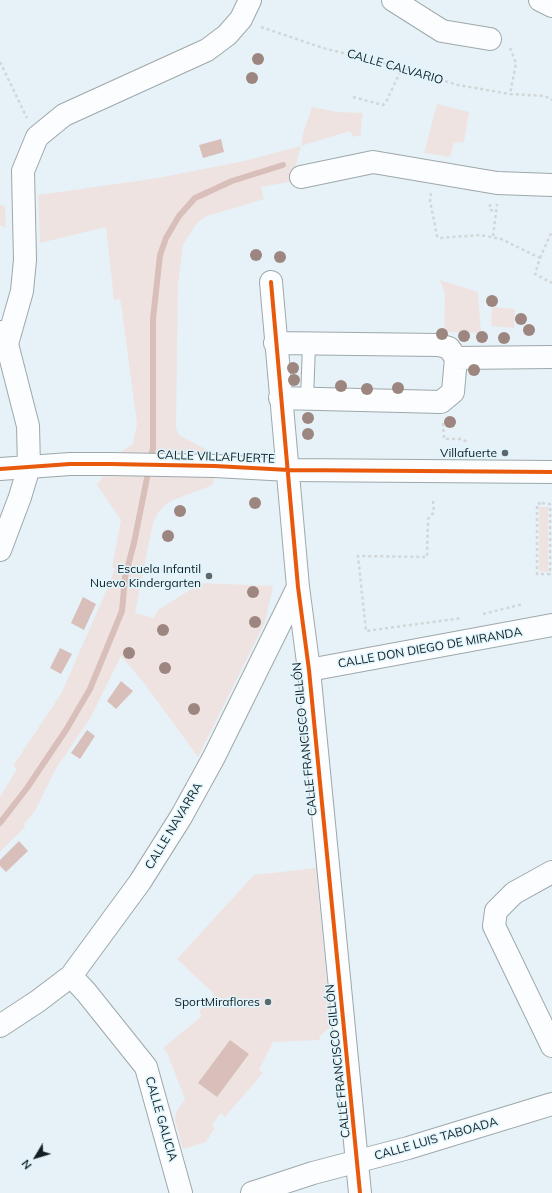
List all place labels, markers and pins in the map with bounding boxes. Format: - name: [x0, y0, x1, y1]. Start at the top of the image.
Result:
- place label: Villafuerte: [440, 446, 497, 460]
- marker: Villafuerte: [500, 448, 510, 458]
- place label: Escuela Infantil Nuevo Kindergarten: [90, 562, 201, 590]
- marker: Escuela Infantil Nuevo Kindergarten: [204, 571, 214, 581]
- place label: SportMiraflores: [174, 995, 260, 1009]
- marker: SportMiraflores: [263, 997, 273, 1007]

